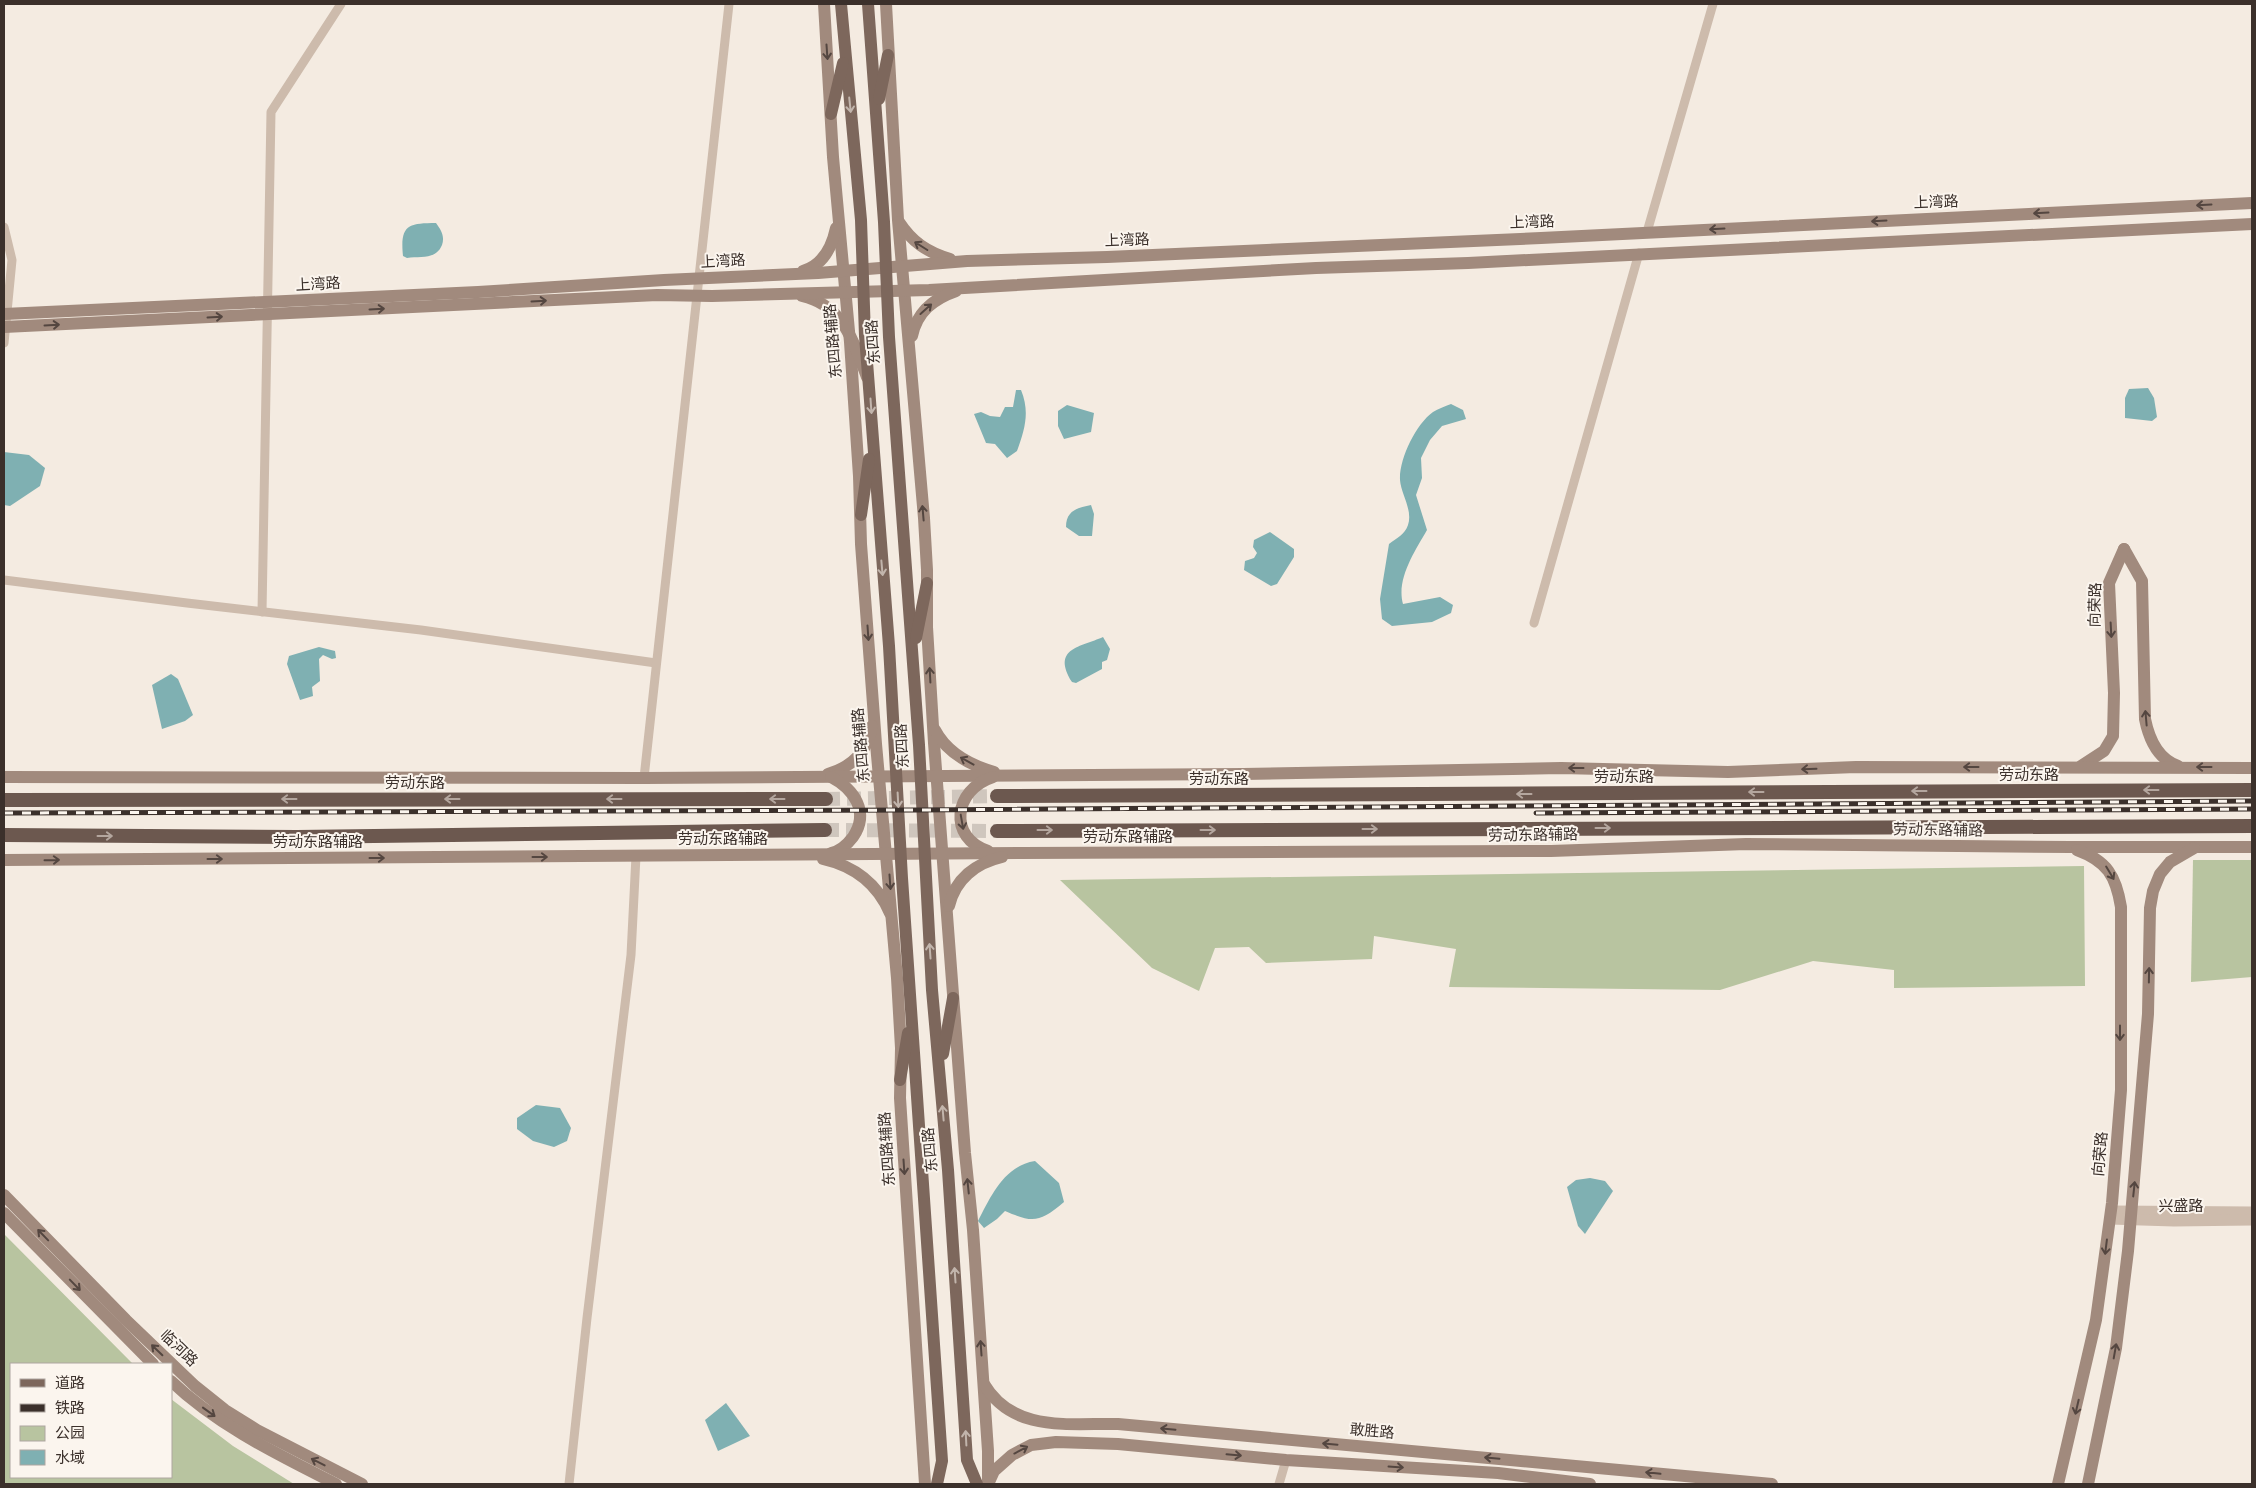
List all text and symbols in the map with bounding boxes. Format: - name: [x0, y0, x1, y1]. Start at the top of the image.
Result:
- one-way arrow: [822, 44, 831, 60]
- one-way arrow: [845, 96, 855, 112]
- street label: 上湾路: [1913, 190, 1959, 213]
- one-way arrow: [2196, 200, 2212, 210]
- one-way arrow: [2034, 208, 2050, 218]
- street label: 上湾路: [1509, 210, 1555, 233]
- one-way arrow: [1871, 216, 1887, 225]
- one-way arrow: [1709, 224, 1725, 233]
- street label: 上湾路: [1104, 228, 1150, 251]
- one-way arrow: [915, 241, 929, 251]
- street label: 上湾路: [700, 249, 746, 272]
- street label: 上湾路: [295, 272, 341, 295]
- one-way arrow: [531, 296, 547, 306]
- street label: 东四路辅路: [819, 303, 846, 379]
- one-way arrow: [919, 303, 932, 314]
- one-way arrow: [368, 304, 385, 314]
- one-way arrow: [206, 312, 222, 321]
- street label: 东四路: [860, 319, 885, 365]
- one-way arrow: [44, 320, 60, 329]
- one-way arrow: [866, 398, 875, 414]
- one-way arrow: [918, 505, 928, 521]
- one-way arrow: [877, 560, 887, 576]
- street label: 向荣路: [2084, 582, 2105, 628]
- one-way arrow: [2107, 621, 2116, 637]
- one-way arrow: [863, 625, 873, 641]
- one-way arrow: [925, 668, 934, 684]
- street label: 东四路辅路: [847, 707, 874, 783]
- one-way arrow: [2141, 710, 2151, 726]
- street label: 东四路: [890, 723, 913, 769]
- one-way arrow: [960, 756, 975, 766]
- one-way arrow: [1963, 762, 1980, 772]
- one-way arrow: [2196, 762, 2212, 772]
- one-way arrow: [1568, 763, 1584, 773]
- one-way arrow: [1801, 764, 1817, 774]
- street label: 劳动东路: [1999, 764, 2059, 785]
- street label: 劳动东路: [1594, 766, 1654, 787]
- street label: 劳动东路: [1189, 768, 1249, 789]
- street label: 劳动东路: [385, 772, 445, 793]
- one-way arrow: [2143, 785, 2160, 795]
- one-way arrow: [1748, 787, 1764, 797]
- one-way arrow: [1911, 787, 1927, 796]
- one-way arrow: [1516, 789, 1532, 799]
- one-way arrow: [894, 792, 903, 808]
- one-way arrow: [282, 794, 298, 804]
- one-way arrow: [444, 794, 460, 804]
- one-way arrow: [607, 794, 623, 804]
- one-way arrow: [769, 794, 786, 804]
- one-way arrow: [958, 814, 968, 830]
- street label: 劳动东路辅路: [1893, 818, 1983, 841]
- street label: 劳动东路辅路: [1488, 823, 1578, 846]
- one-way arrow: [1594, 823, 1611, 833]
- one-way arrow: [1362, 824, 1378, 834]
- one-way arrow: [1037, 825, 1053, 835]
- one-way arrow: [1200, 825, 1216, 835]
- street label: 劳动东路辅路: [1083, 826, 1173, 847]
- street label: 劳动东路辅路: [678, 828, 768, 849]
- one-way arrow: [96, 831, 113, 841]
- street label: 劳动东路辅路: [273, 831, 363, 852]
- one-way arrow: [532, 852, 548, 862]
- one-way arrow: [369, 853, 385, 862]
- one-way arrow: [206, 854, 223, 864]
- one-way arrow: [44, 855, 60, 864]
- one-way arrow: [2105, 866, 2115, 880]
- one-way arrow: [885, 874, 894, 890]
- one-way arrow: [925, 944, 934, 960]
- one-way arrow: [2144, 967, 2153, 983]
- one-way arrow: [2115, 1024, 2125, 1041]
- one-way arrow: [939, 1106, 948, 1122]
- street label: 东四路辅路: [873, 1111, 900, 1187]
- street label: 东四路: [917, 1127, 942, 1173]
- street label: 向荣路: [2087, 1131, 2112, 1177]
- one-way arrow: [899, 1159, 908, 1175]
- one-way arrow: [963, 1179, 973, 1195]
- one-way arrow: [2130, 1182, 2139, 1198]
- street label: 兴盛路: [2158, 1195, 2204, 1216]
- one-way arrow: [37, 1228, 49, 1241]
- one-way arrow: [2101, 1239, 2111, 1255]
- one-way arrow: [950, 1268, 960, 1284]
- one-way arrow: [69, 1279, 81, 1291]
- street label: 临河路: [156, 1324, 203, 1371]
- one-way arrow: [977, 1340, 986, 1356]
- one-way arrow: [2111, 1343, 2121, 1359]
- one-way arrow: [151, 1344, 163, 1356]
- legend: [10, 1363, 172, 1478]
- text: 道路: [55, 1372, 85, 1393]
- text: 铁路: [55, 1397, 85, 1418]
- one-way arrow: [2072, 1399, 2081, 1415]
- one-way arrow: [202, 1407, 216, 1417]
- street label: 敢胜路: [1349, 1418, 1395, 1443]
- text: 公园: [55, 1422, 85, 1443]
- one-way arrow: [1160, 1424, 1176, 1434]
- one-way arrow: [961, 1430, 970, 1446]
- one-way arrow: [1322, 1439, 1338, 1449]
- one-way arrow: [1013, 1445, 1028, 1454]
- text: 水域: [55, 1447, 85, 1468]
- one-way arrow: [1226, 1450, 1242, 1460]
- one-way arrow: [1484, 1453, 1500, 1463]
- one-way arrow: [311, 1457, 326, 1467]
- one-way arrow: [1388, 1462, 1404, 1471]
- one-way arrow: [1646, 1468, 1662, 1478]

